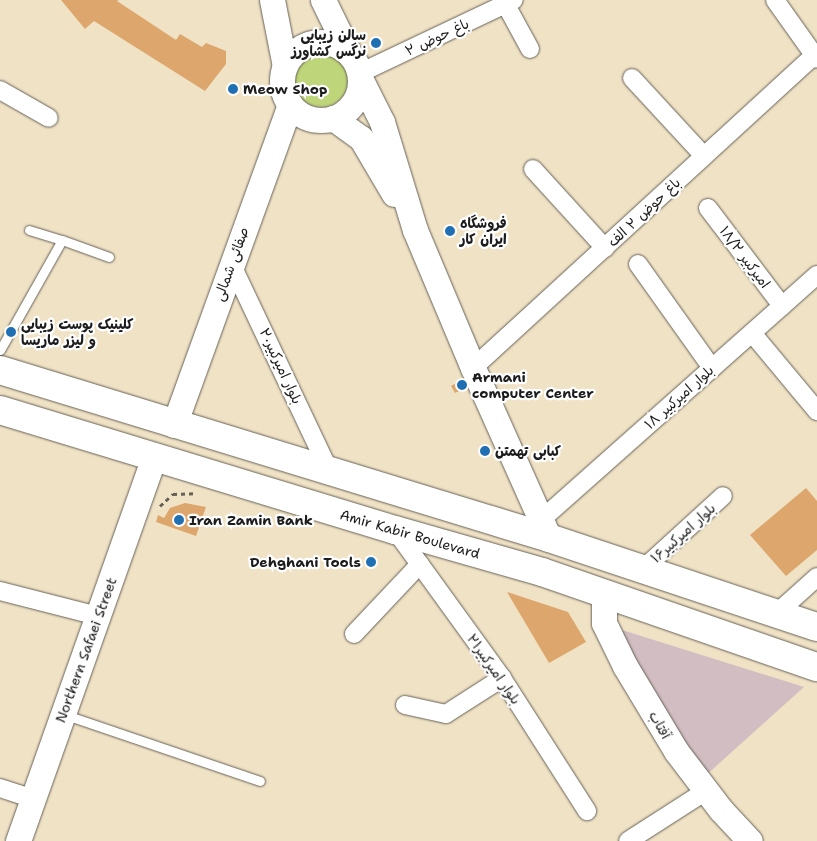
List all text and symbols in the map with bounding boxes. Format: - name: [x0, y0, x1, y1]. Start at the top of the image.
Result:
- street label: ۲ باغ حوض: [402, 15, 472, 59]
- place label: سالن زیبایی نرگس کشاورز: [291, 27, 366, 59]
- marker: سالن زیبایی نرگس کشاورز: [370, 37, 382, 49]
- place label: Meow Shop: [243, 81, 327, 97]
- marker: Meow Shop: [227, 83, 239, 95]
- street label: باغ حوض ۲ الف: [604, 174, 684, 250]
- place label: فروشگاه ایران کار: [460, 215, 507, 248]
- street label: ۱۸/۲ امیرکبیر: [716, 223, 774, 291]
- street label: صفائی شمالی: [210, 225, 252, 303]
- marker: فروشگاه ایران کار: [444, 225, 456, 237]
- place label: کلینیک پوست زیبایی و لیزر ماریسا: [21, 316, 133, 348]
- street label: بلوار امیرکبیر۲۰: [256, 325, 306, 407]
- marker: کلینیک پوست زیبایی و لیزر ماریسا: [5, 326, 17, 338]
- street label: ۱۸ بلوار امیرکبیر: [641, 362, 717, 432]
- place label: Armani computer Center: [472, 369, 594, 402]
- marker: Armani computer Center: [456, 379, 468, 391]
- place label: کبابی تهمتن: [495, 443, 561, 459]
- marker: کبابی تهمتن: [479, 445, 491, 457]
- street label: بلوار امیرکبیر۱۶: [647, 500, 719, 566]
- street label: Amir Kabir Boulevard: [338, 506, 482, 562]
- place label: Iran Zamin Bank: [189, 512, 313, 528]
- marker: Iran Zamin Bank: [173, 514, 185, 526]
- place label: Dehghani Tools: [250, 554, 361, 570]
- marker: Dehghani Tools: [365, 556, 377, 568]
- street label: Northern Safaei Street: [52, 575, 120, 725]
- street label: بلوار امیرکبیر۲۱: [464, 630, 524, 708]
- street label: آفتاب: [645, 708, 675, 742]

